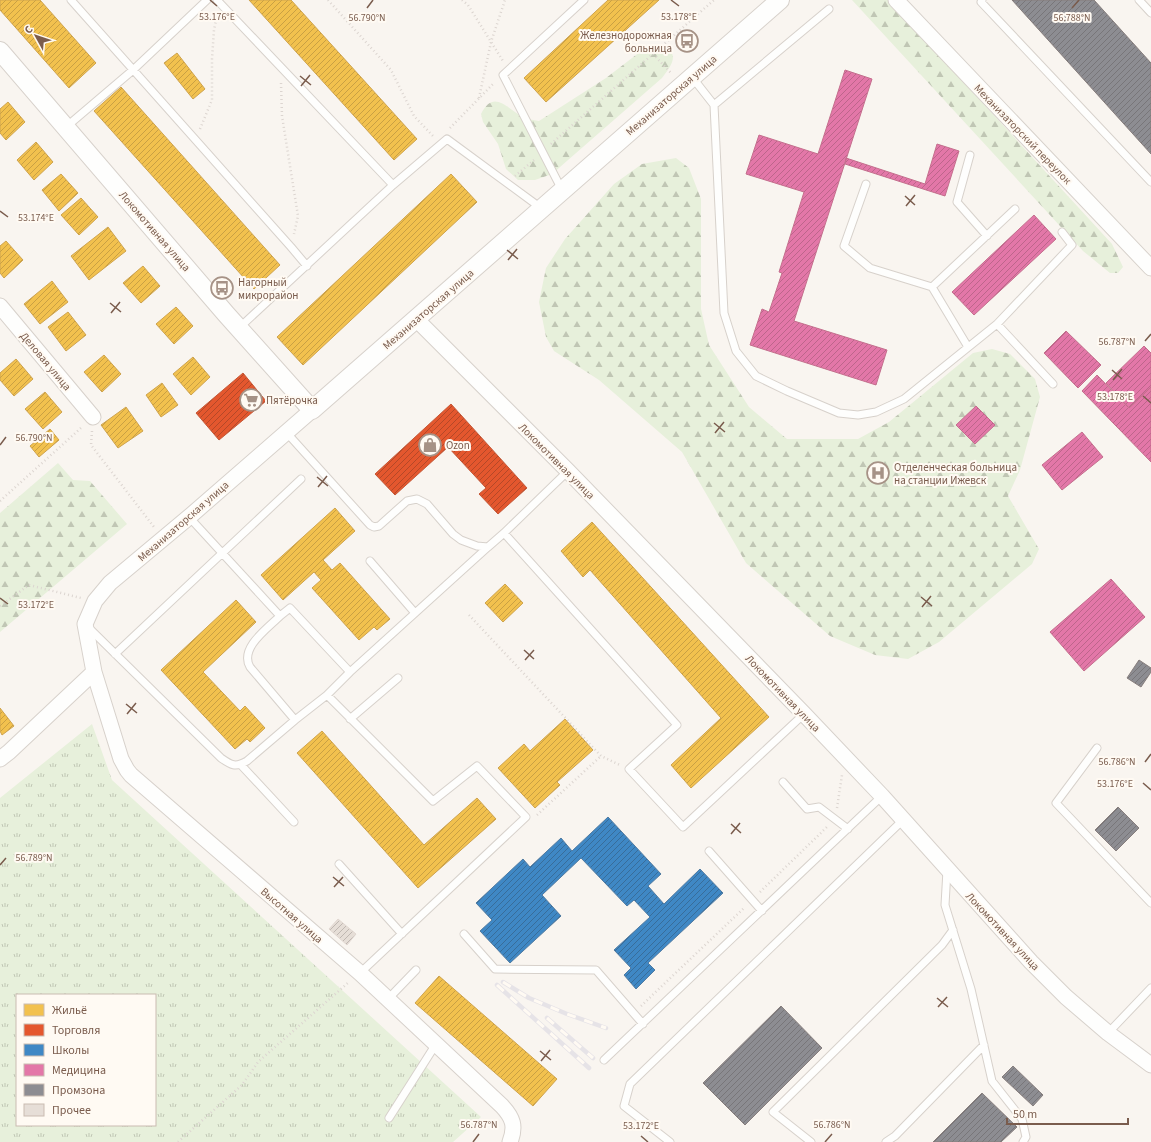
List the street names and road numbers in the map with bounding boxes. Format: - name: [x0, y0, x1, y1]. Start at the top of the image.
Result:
- street label: Механизаторская улица: [623, 52, 720, 139]
- street label: Механизаторский переулок: [971, 81, 1075, 188]
- street label: Локомотивная улица: [115, 188, 194, 275]
- street label: Механизаторская улица: [380, 266, 477, 353]
- street label: Деловая улица: [17, 329, 75, 394]
- street label: Локомотивная улица: [515, 420, 598, 503]
- street label: Механизаторская улица: [135, 478, 232, 565]
- street label: Локомотивная улица: [742, 651, 824, 735]
- street label: Высотная улица: [257, 884, 326, 947]
- street label: Локомотивная улица: [962, 889, 1043, 974]

